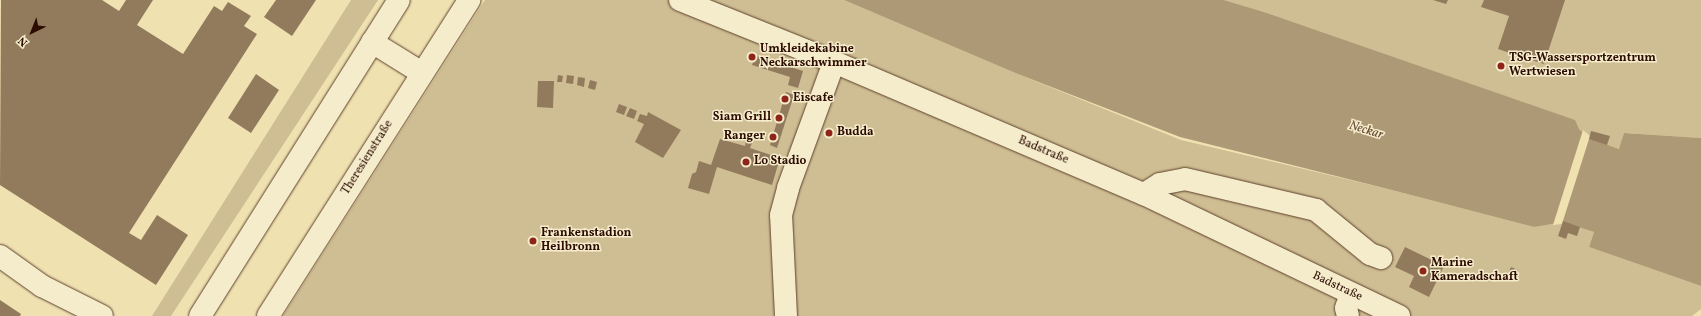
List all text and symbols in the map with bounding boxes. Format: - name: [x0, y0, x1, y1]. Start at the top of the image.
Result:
- north arrow: [12, 12, 52, 52]
- text: N: [15, 33, 32, 49]
- place label: Umkleidekabine Neckarschwimmer: [760, 43, 867, 71]
- marker: Umkleidekabine Neckarschwimmer: [747, 52, 757, 62]
- place label: TSG-Wassersportzentrum Wertwiesen: [1509, 52, 1656, 80]
- marker: TSG-Wassersportzentrum Wertwiesen: [1496, 61, 1506, 71]
- place label: Eiscafe: [793, 92, 833, 106]
- marker: Eiscafe: [780, 94, 790, 104]
- place label: Siam Grill: [713, 111, 771, 125]
- marker: Siam Grill: [774, 113, 784, 123]
- street label: Theresienstraße: [339, 118, 397, 198]
- water label: Neckar: [1347, 118, 1385, 144]
- place label: Budda: [837, 126, 874, 140]
- marker: Budda: [824, 128, 834, 138]
- place label: Ranger: [724, 130, 765, 144]
- marker: Ranger: [768, 132, 778, 142]
- street label: Badstraße: [1016, 134, 1070, 168]
- place label: Lo Stadio: [754, 155, 806, 169]
- marker: Lo Stadio: [741, 157, 751, 167]
- place label: Frankenstadion Heilbronn: [541, 227, 631, 255]
- marker: Frankenstadion Heilbronn: [528, 236, 538, 246]
- place label: Marine Kameradschaft: [1431, 257, 1518, 285]
- marker: Marine Kameradschaft: [1418, 266, 1428, 276]
- street label: Badstraße: [1310, 269, 1364, 305]

